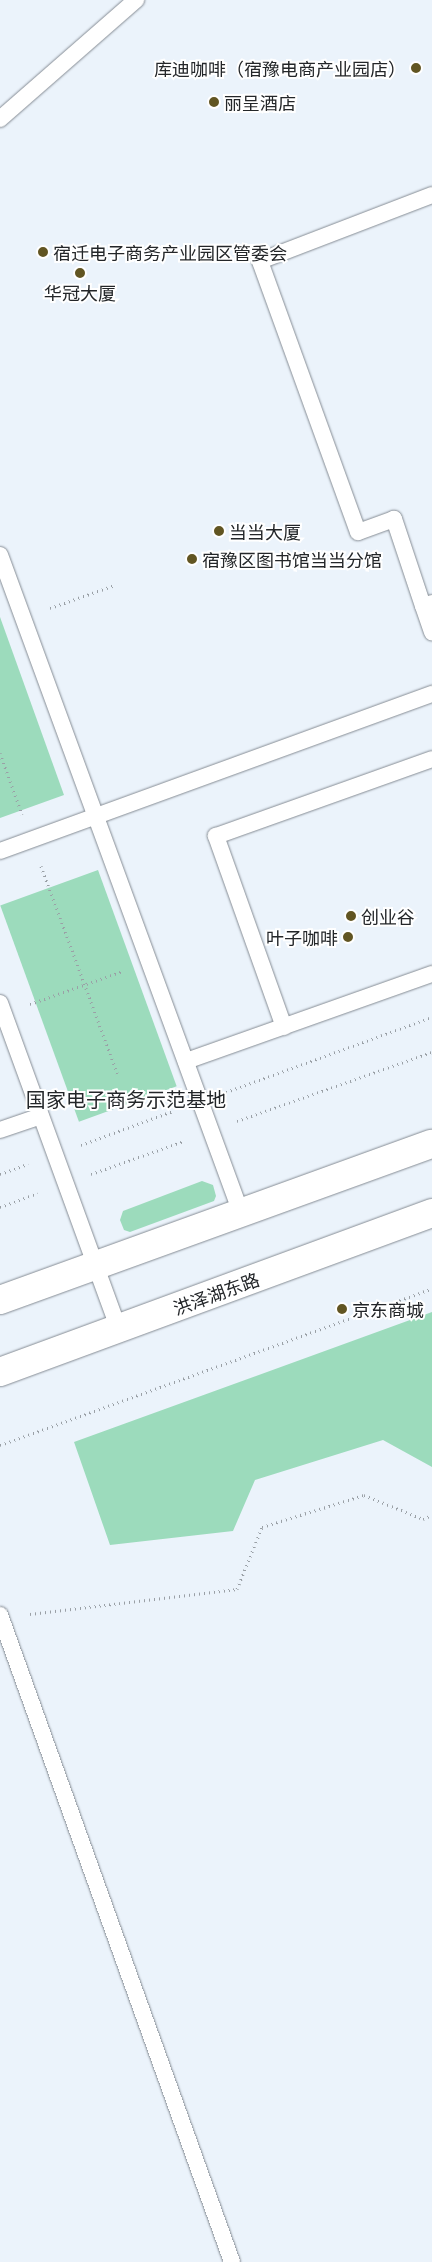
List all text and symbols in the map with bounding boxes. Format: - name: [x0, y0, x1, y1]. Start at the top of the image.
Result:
- place label: 库迪咖啡（宿豫电商产业园店）: [154, 57, 406, 79]
- marker: 库迪咖啡（宿豫电商产业园店）: [410, 62, 422, 74]
- place label: 丽呈酒店: [224, 91, 296, 113]
- marker: 丽呈酒店: [208, 96, 220, 108]
- place label: 宿迁电子商务产业园区管委会: [53, 241, 287, 263]
- marker: 宿迁电子商务产业园区管委会: [37, 246, 49, 258]
- marker: 华冠大厦: [74, 267, 86, 279]
- place label: 华冠大厦: [44, 281, 116, 303]
- place label: 当当大厦: [229, 520, 301, 542]
- marker: 当当大厦: [213, 525, 225, 537]
- place label: 宿豫区图书馆当当分馆: [202, 548, 382, 570]
- marker: 宿豫区图书馆当当分馆: [186, 553, 198, 565]
- place label: 创业谷: [361, 905, 415, 927]
- marker: 创业谷: [345, 910, 357, 922]
- place label: 叶子咖啡: [266, 926, 338, 948]
- marker: 叶子咖啡: [342, 931, 354, 943]
- district label: 国家电子商务示范基地: [26, 1086, 226, 1110]
- street label: 洪泽湖东路: [170, 1267, 262, 1319]
- place label: 京东商城: [352, 1298, 424, 1320]
- marker: 京东商城: [336, 1303, 348, 1315]

